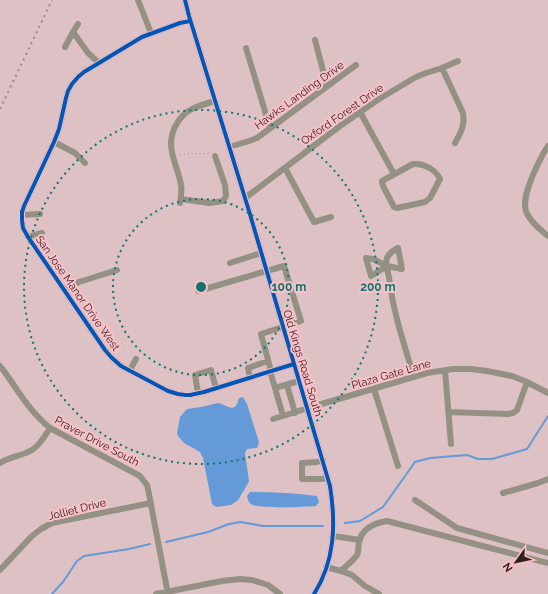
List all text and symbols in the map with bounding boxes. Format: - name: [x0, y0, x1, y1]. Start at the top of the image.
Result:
- street label: Hawks Landing Drive: [252, 58, 347, 132]
- street label: Oxford Forest Drive: [298, 81, 387, 148]
- street label: San Jose Manor Drive West: [33, 233, 123, 354]
- centre of rings: [194, 280, 208, 294]
- text: 100 m: [272, 280, 306, 294]
- text: 200 m: [360, 280, 396, 294]
- street label: Old Kings Road South: [280, 308, 325, 418]
- street label: Plaza Gate Lane: [350, 357, 433, 392]
- street label: Praver Drive South: [52, 414, 141, 469]
- street label: Jolliet Drive: [47, 496, 108, 523]
- north arrow: [496, 542, 536, 582]
- text: N: [500, 560, 516, 574]

